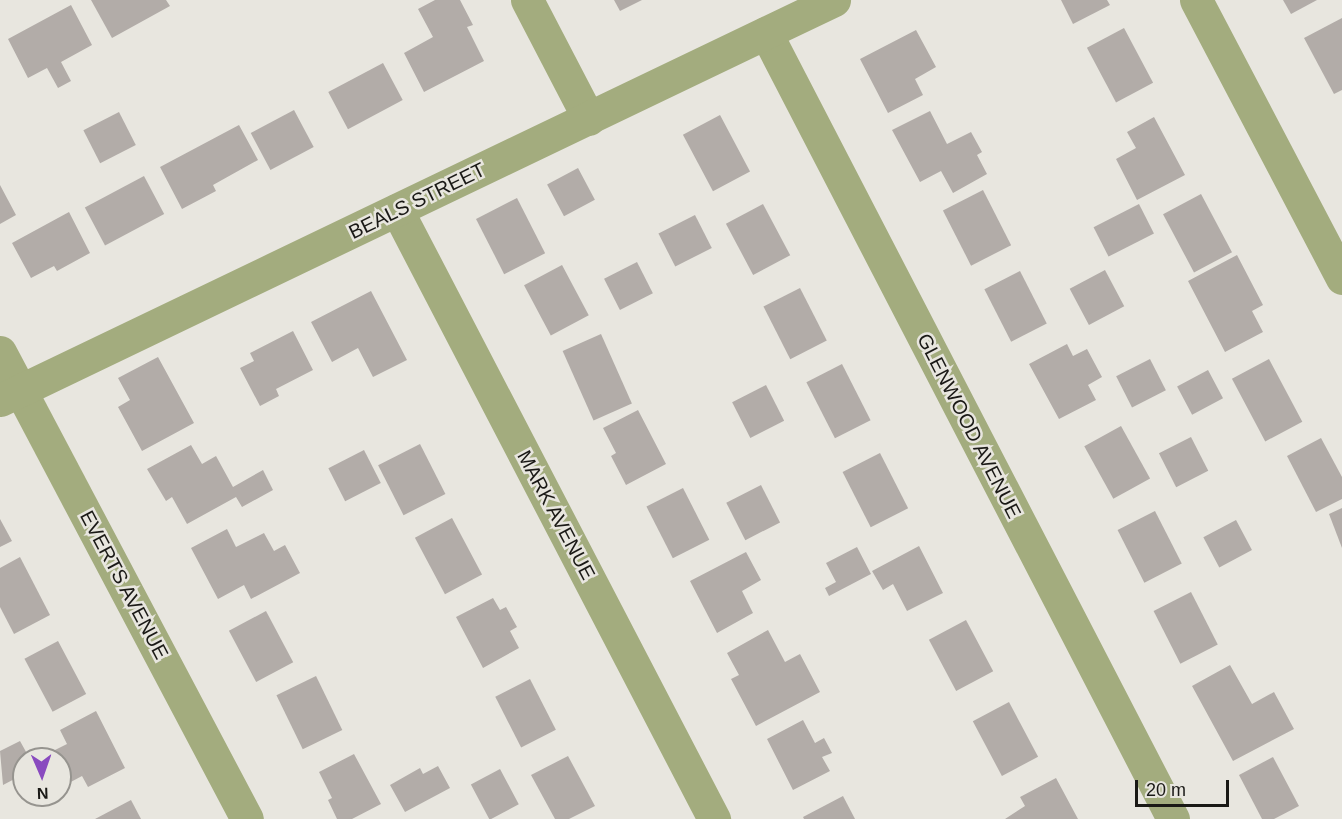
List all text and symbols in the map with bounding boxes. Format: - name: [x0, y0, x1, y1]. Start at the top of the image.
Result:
- street label: BEALS STREET: [345, 158, 489, 244]
- street label: GLENWOOD AVENUE: [912, 329, 1026, 523]
- street label: MARK AVENUE: [512, 446, 600, 584]
- street label: EVERTS AVENUE: [74, 506, 174, 664]
- north arrow: [12, 747, 72, 807]
- scale bar: [1138, 768, 1232, 806]
- text: 20 m: [1146, 780, 1186, 800]
- text: N: [37, 785, 49, 802]

